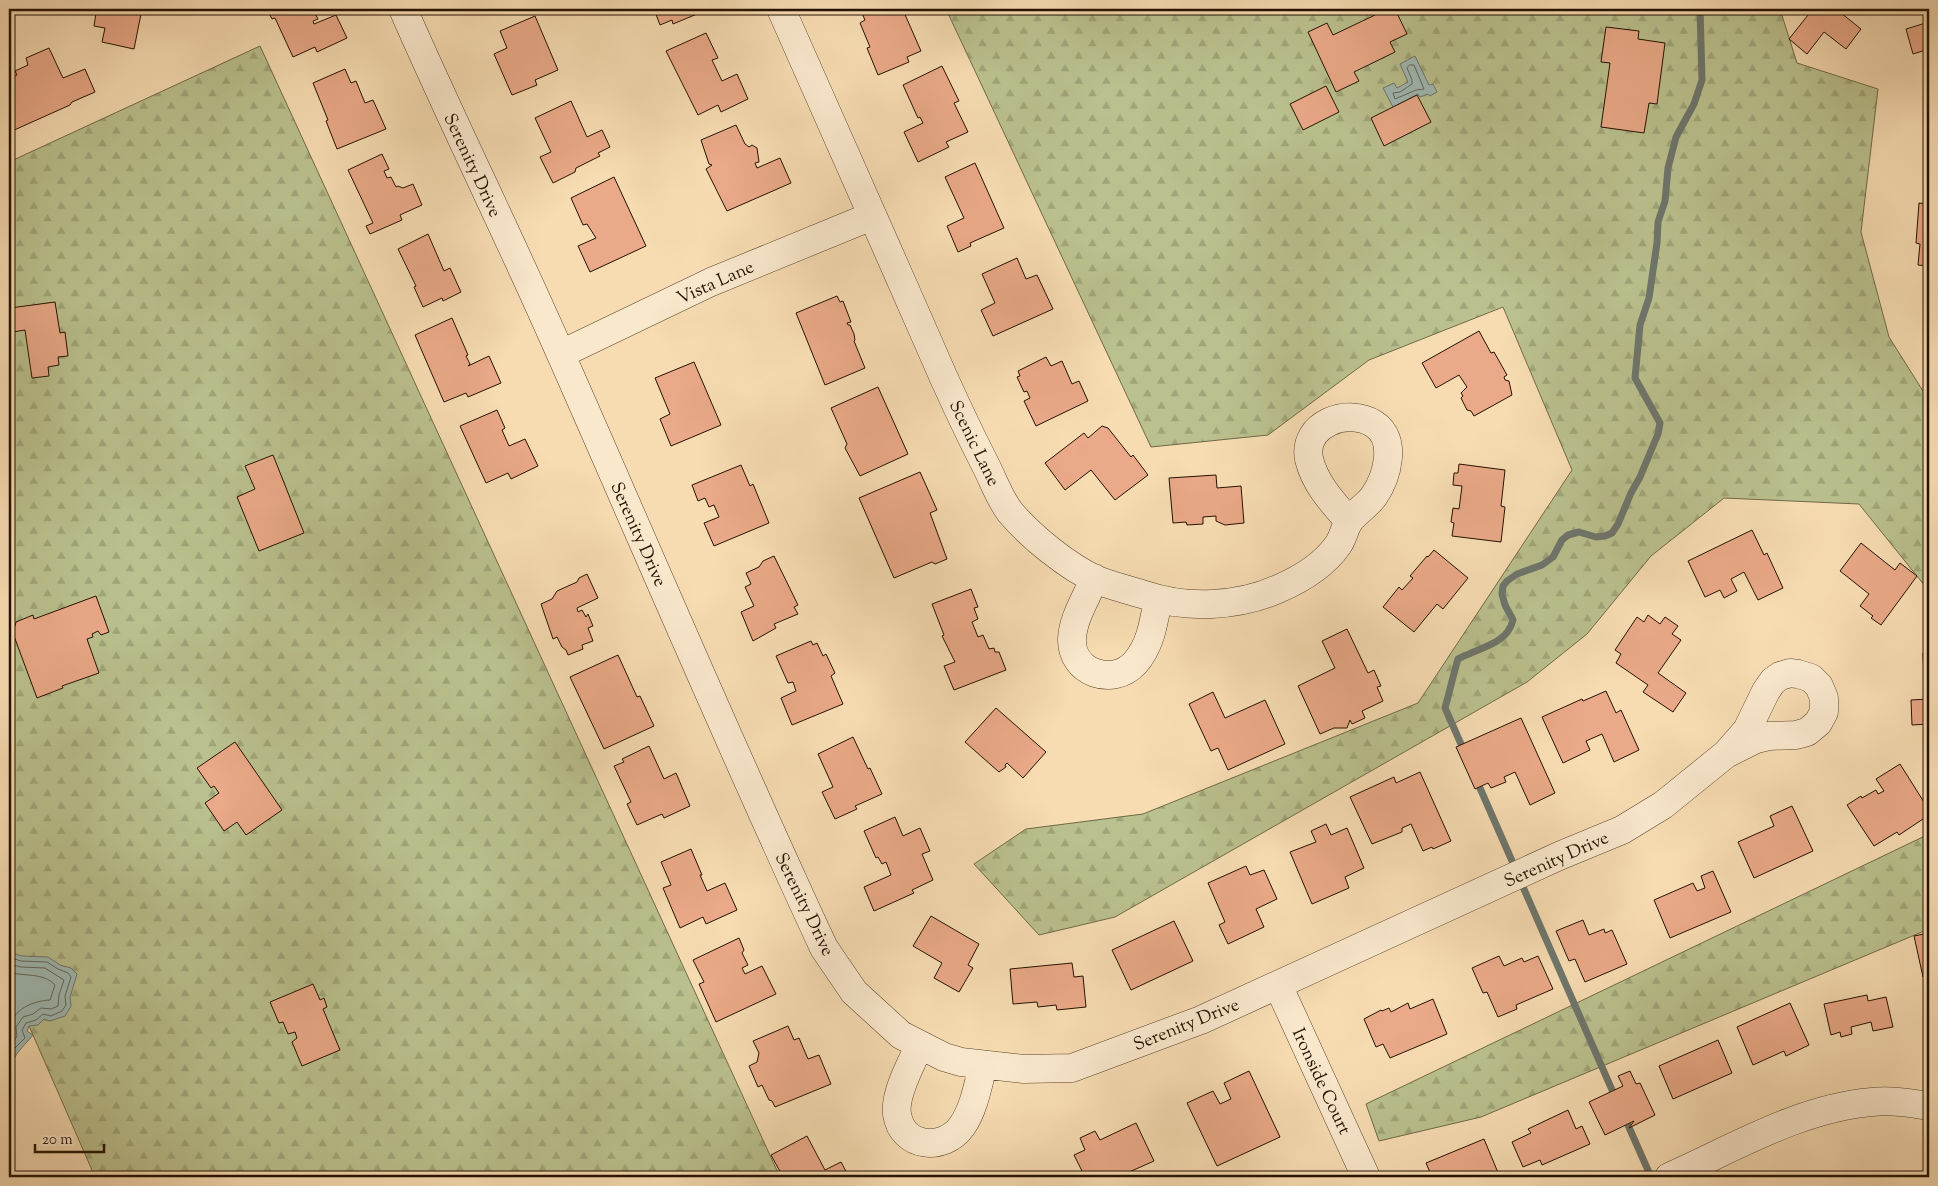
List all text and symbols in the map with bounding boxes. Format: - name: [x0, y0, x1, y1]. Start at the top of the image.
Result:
- street label: Serenity Drive: [436, 110, 507, 222]
- street label: Vista Lane: [673, 255, 759, 312]
- street label: Scenic Lane: [941, 396, 1005, 491]
- street label: Serenity Drive: [602, 478, 672, 591]
- street label: Serenity Drive: [1500, 826, 1613, 896]
- street label: Serenity Drive: [767, 849, 839, 961]
- street label: Serenity Drive: [1130, 993, 1244, 1059]
- street label: Ironside Court: [1284, 1024, 1356, 1139]
- scale bar: [35, 1121, 104, 1153]
- text: 20 m: [42, 1130, 73, 1151]

